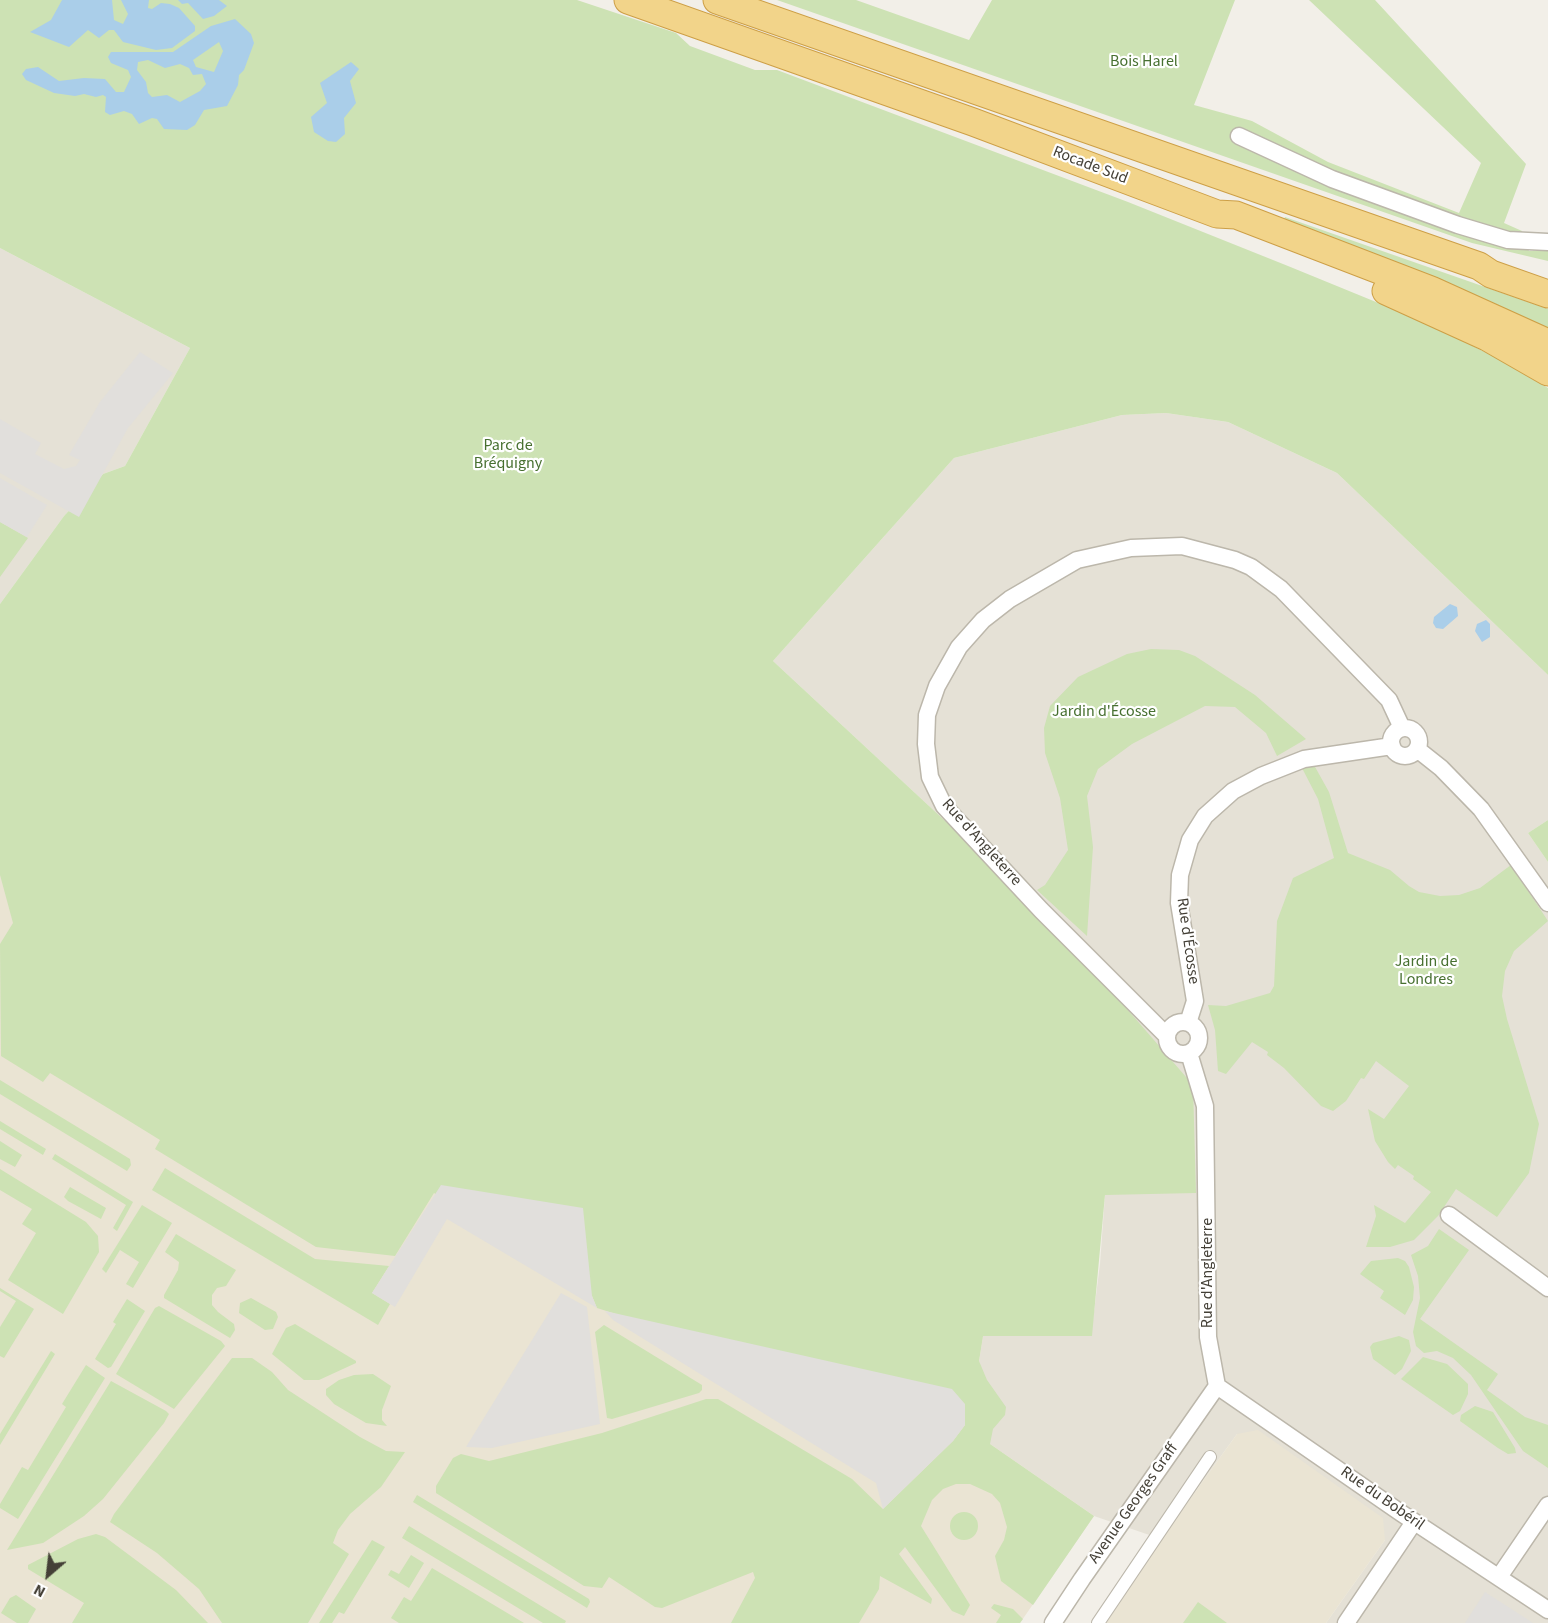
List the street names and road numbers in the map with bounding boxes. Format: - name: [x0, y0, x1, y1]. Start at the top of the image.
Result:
- street label: Rocade Sud: [1050, 143, 1130, 189]
- street label: Rue d'Angleterre: [937, 796, 1025, 890]
- street label: Rue d'Écosse: [1171, 897, 1203, 985]
- street label: Rue d'Angleterre: [1198, 1218, 1218, 1328]
- street label: Avenue Georges Graff: [1085, 1440, 1183, 1568]
- street label: Rue du Bobéril: [1336, 1463, 1428, 1535]

